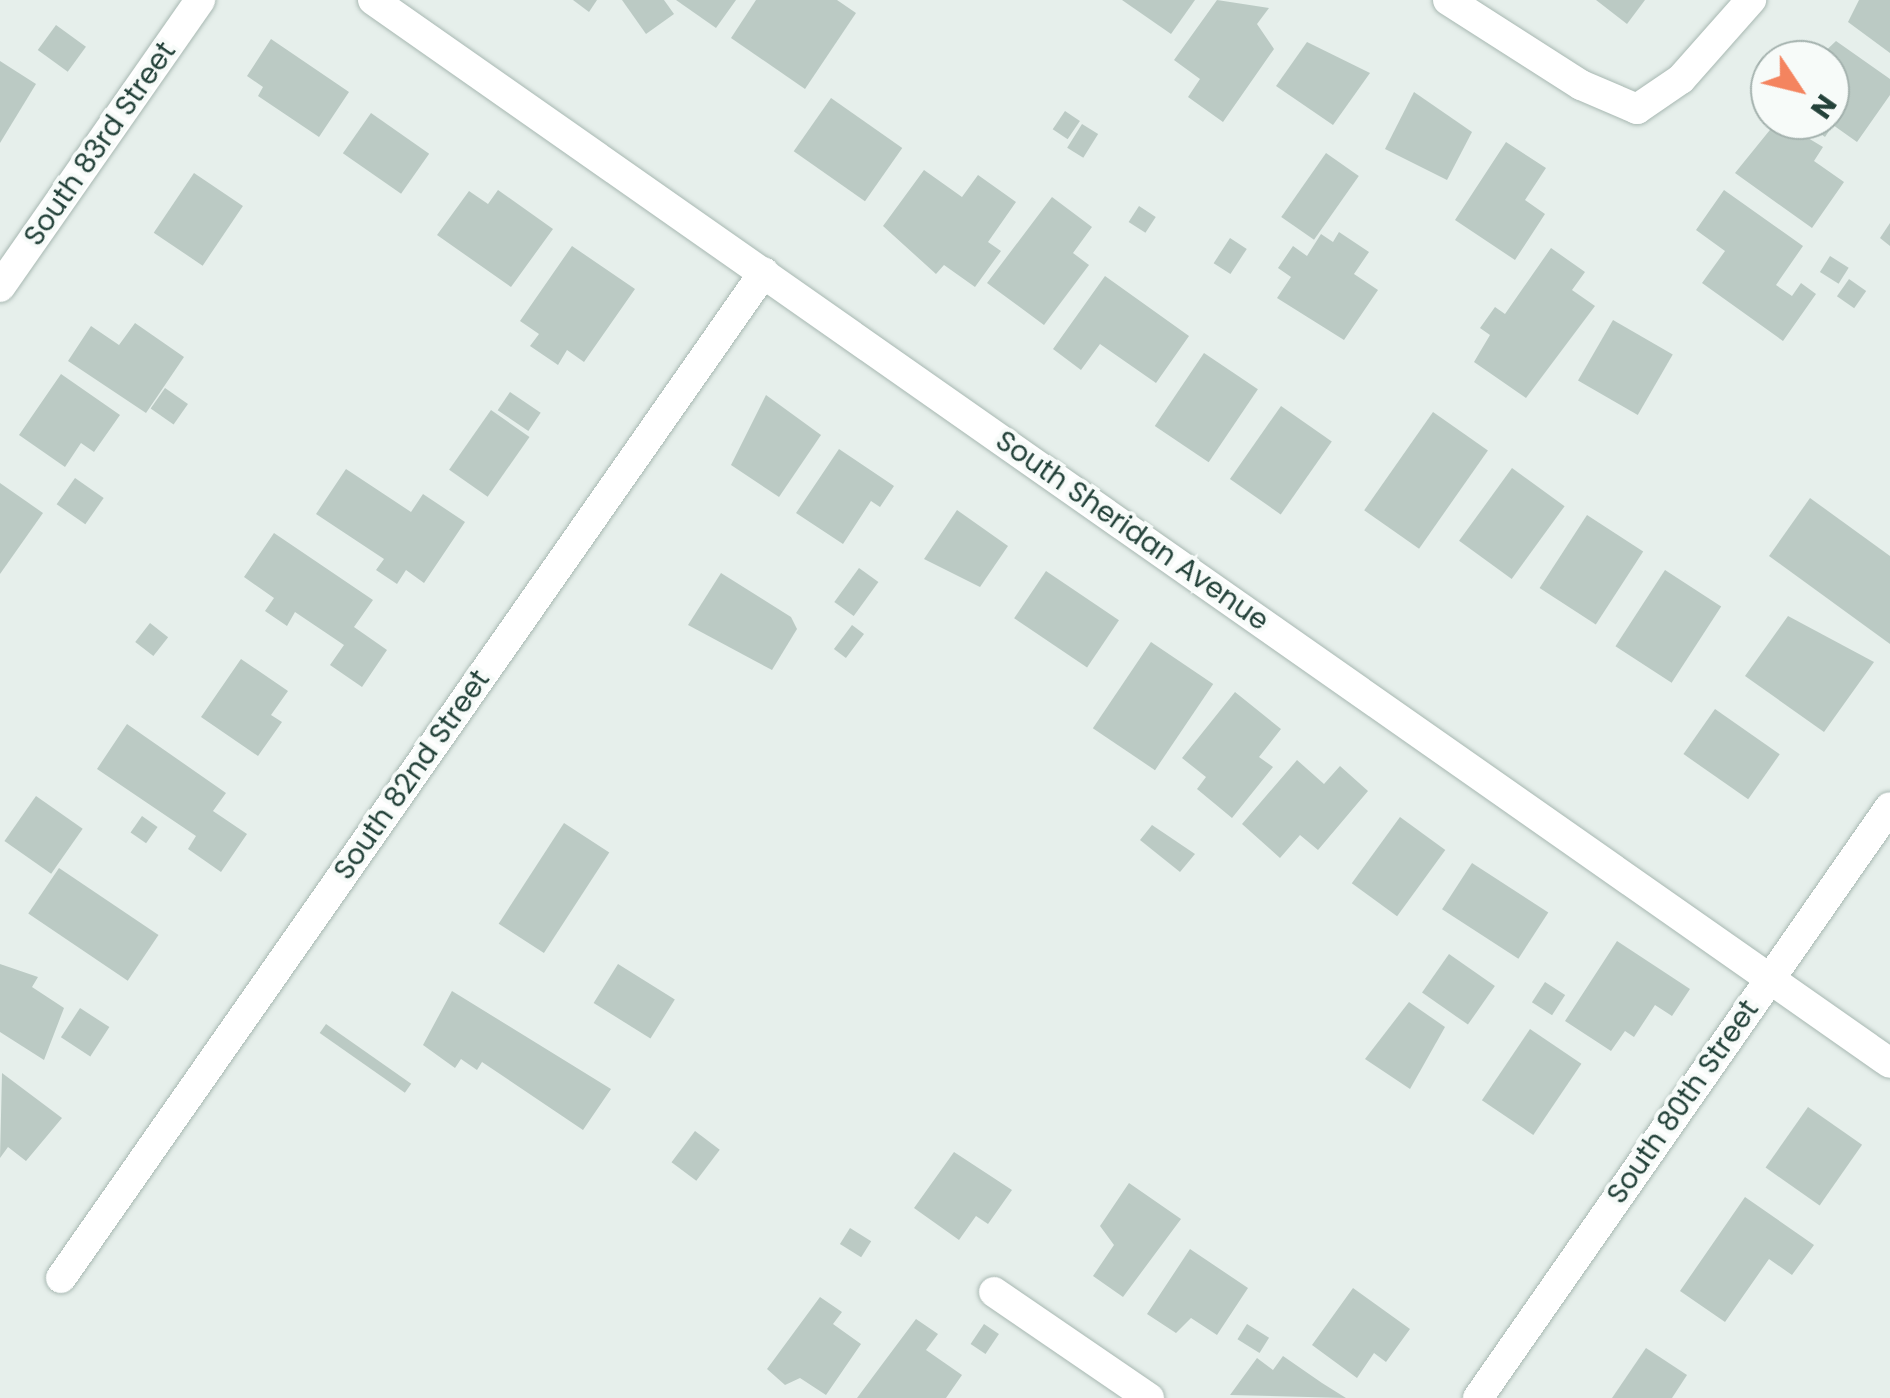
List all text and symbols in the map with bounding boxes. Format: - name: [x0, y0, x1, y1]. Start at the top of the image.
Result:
- street label: South 83rd Street: [17, 36, 183, 252]
- north arrow: [1750, 40, 1850, 140]
- text: N: [1801, 87, 1845, 126]
- street label: South Sheridan Avenue: [989, 424, 1275, 638]
- street label: South 82nd Street: [327, 664, 497, 886]
- street label: South 80th Street: [1600, 994, 1766, 1210]

